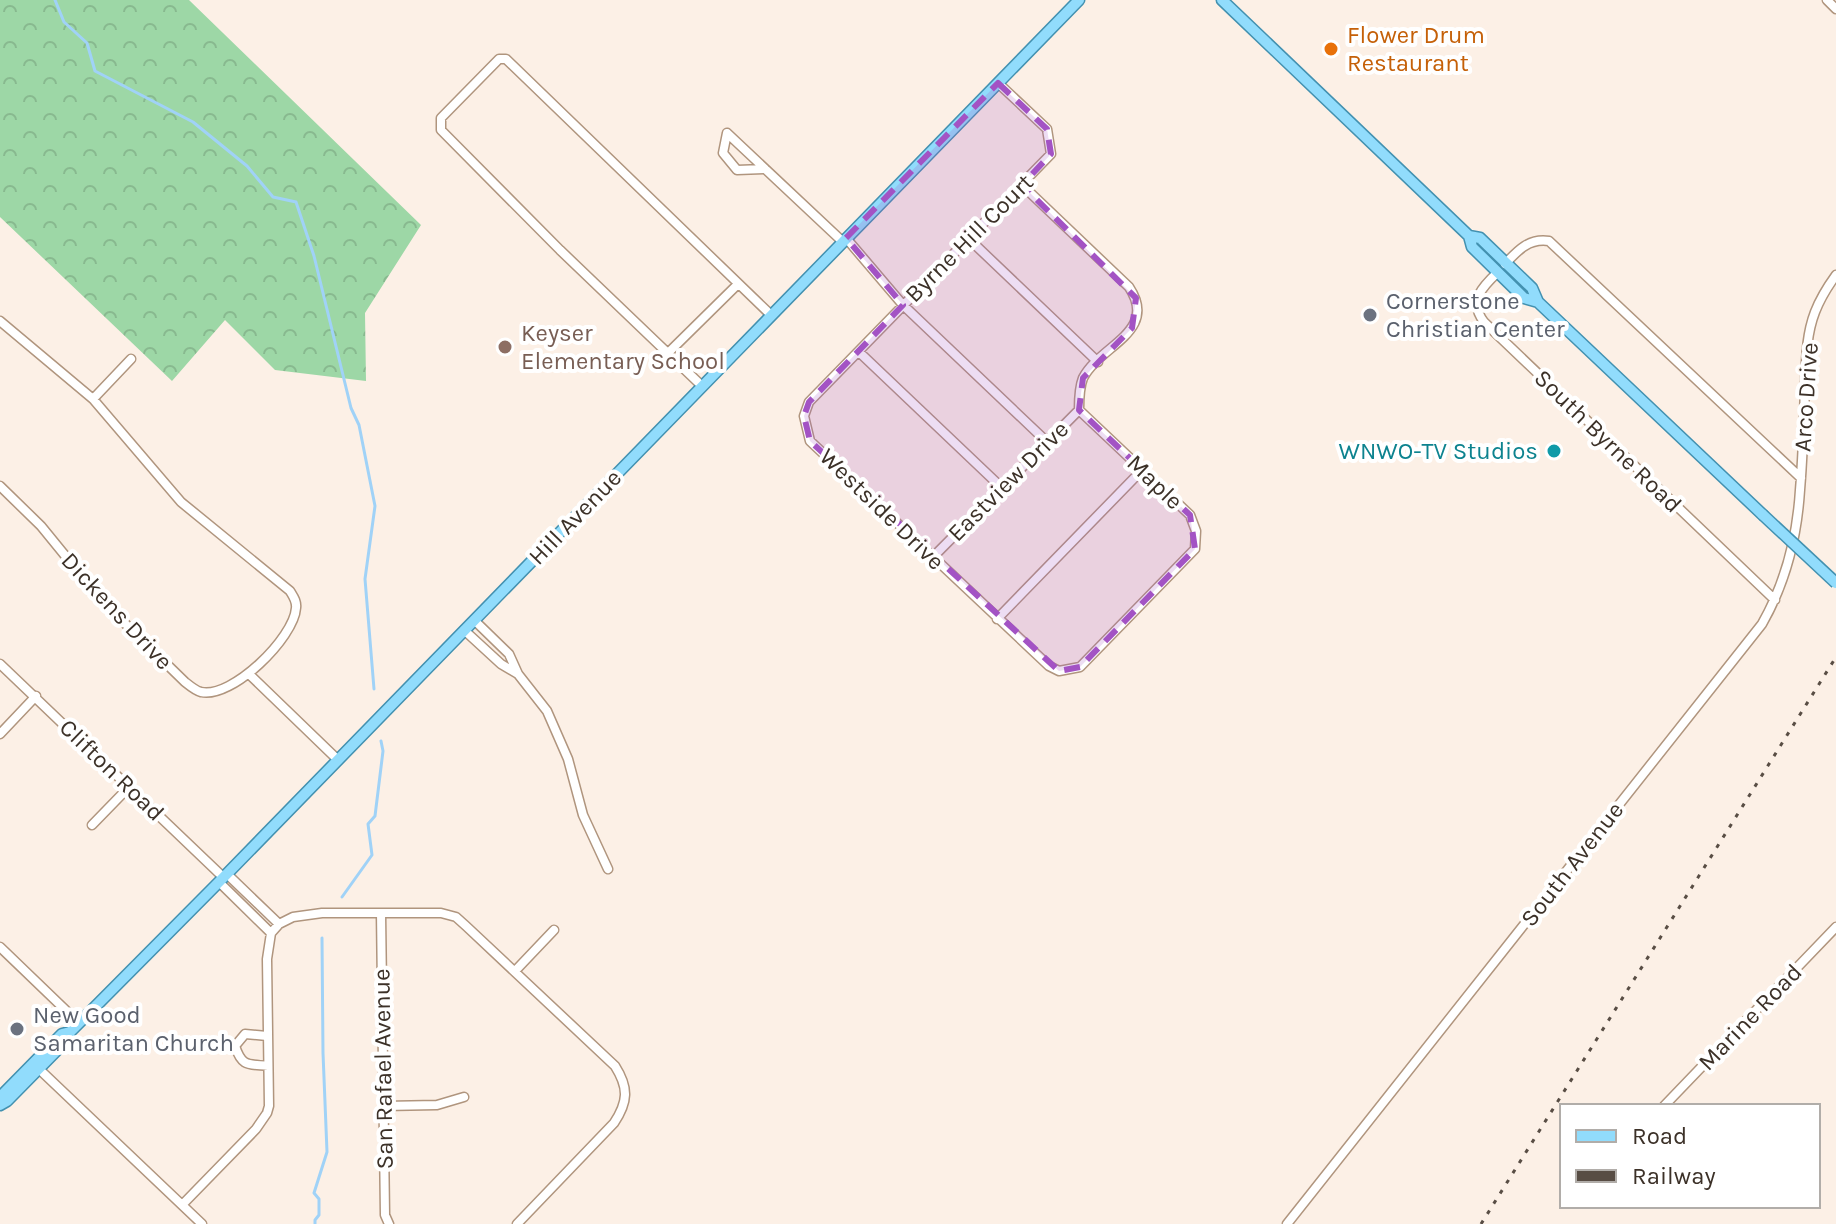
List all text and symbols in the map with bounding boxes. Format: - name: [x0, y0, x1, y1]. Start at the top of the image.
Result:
- place label: Flower Drum Restaurant: [1347, 21, 1485, 77]
- marker: Flower Drum Restaurant: [1322, 40, 1340, 58]
- street label: Byrne Hill Court: [899, 168, 1039, 308]
- place label: Cornerstone Christian Center: [1386, 287, 1565, 343]
- marker: Cornerstone Christian Center: [1361, 306, 1379, 324]
- place label: Keyser Elementary School: [521, 319, 725, 375]
- marker: Keyser Elementary School: [496, 338, 514, 356]
- street label: Arco Drive: [1788, 341, 1824, 453]
- street label: South Byrne Road: [1529, 364, 1687, 518]
- street label: Eastview Drive: [942, 415, 1074, 547]
- place label: WNWO-TV Studios: [1338, 437, 1538, 465]
- street label: Westside Drive: [814, 442, 950, 576]
- marker: WNWO-TV Studios: [1545, 442, 1563, 460]
- street label: Maple: [1121, 449, 1189, 515]
- street label: Hill Avenue: [523, 464, 627, 570]
- street label: Dickens Drive: [56, 547, 178, 675]
- street label: Clifton Road: [54, 713, 170, 827]
- street label: South Avenue: [1515, 796, 1629, 932]
- street label: Marine Road: [1692, 958, 1808, 1076]
- street label: San Rafael Avenue: [367, 968, 399, 1170]
- place label: New Good Samaritan Church: [33, 1001, 234, 1057]
- marker: New Good Samaritan Church: [8, 1020, 26, 1038]
- legend: [1560, 1104, 1820, 1208]
- text: Road: [1632, 1122, 1687, 1150]
- text: Railway: [1632, 1162, 1716, 1190]

